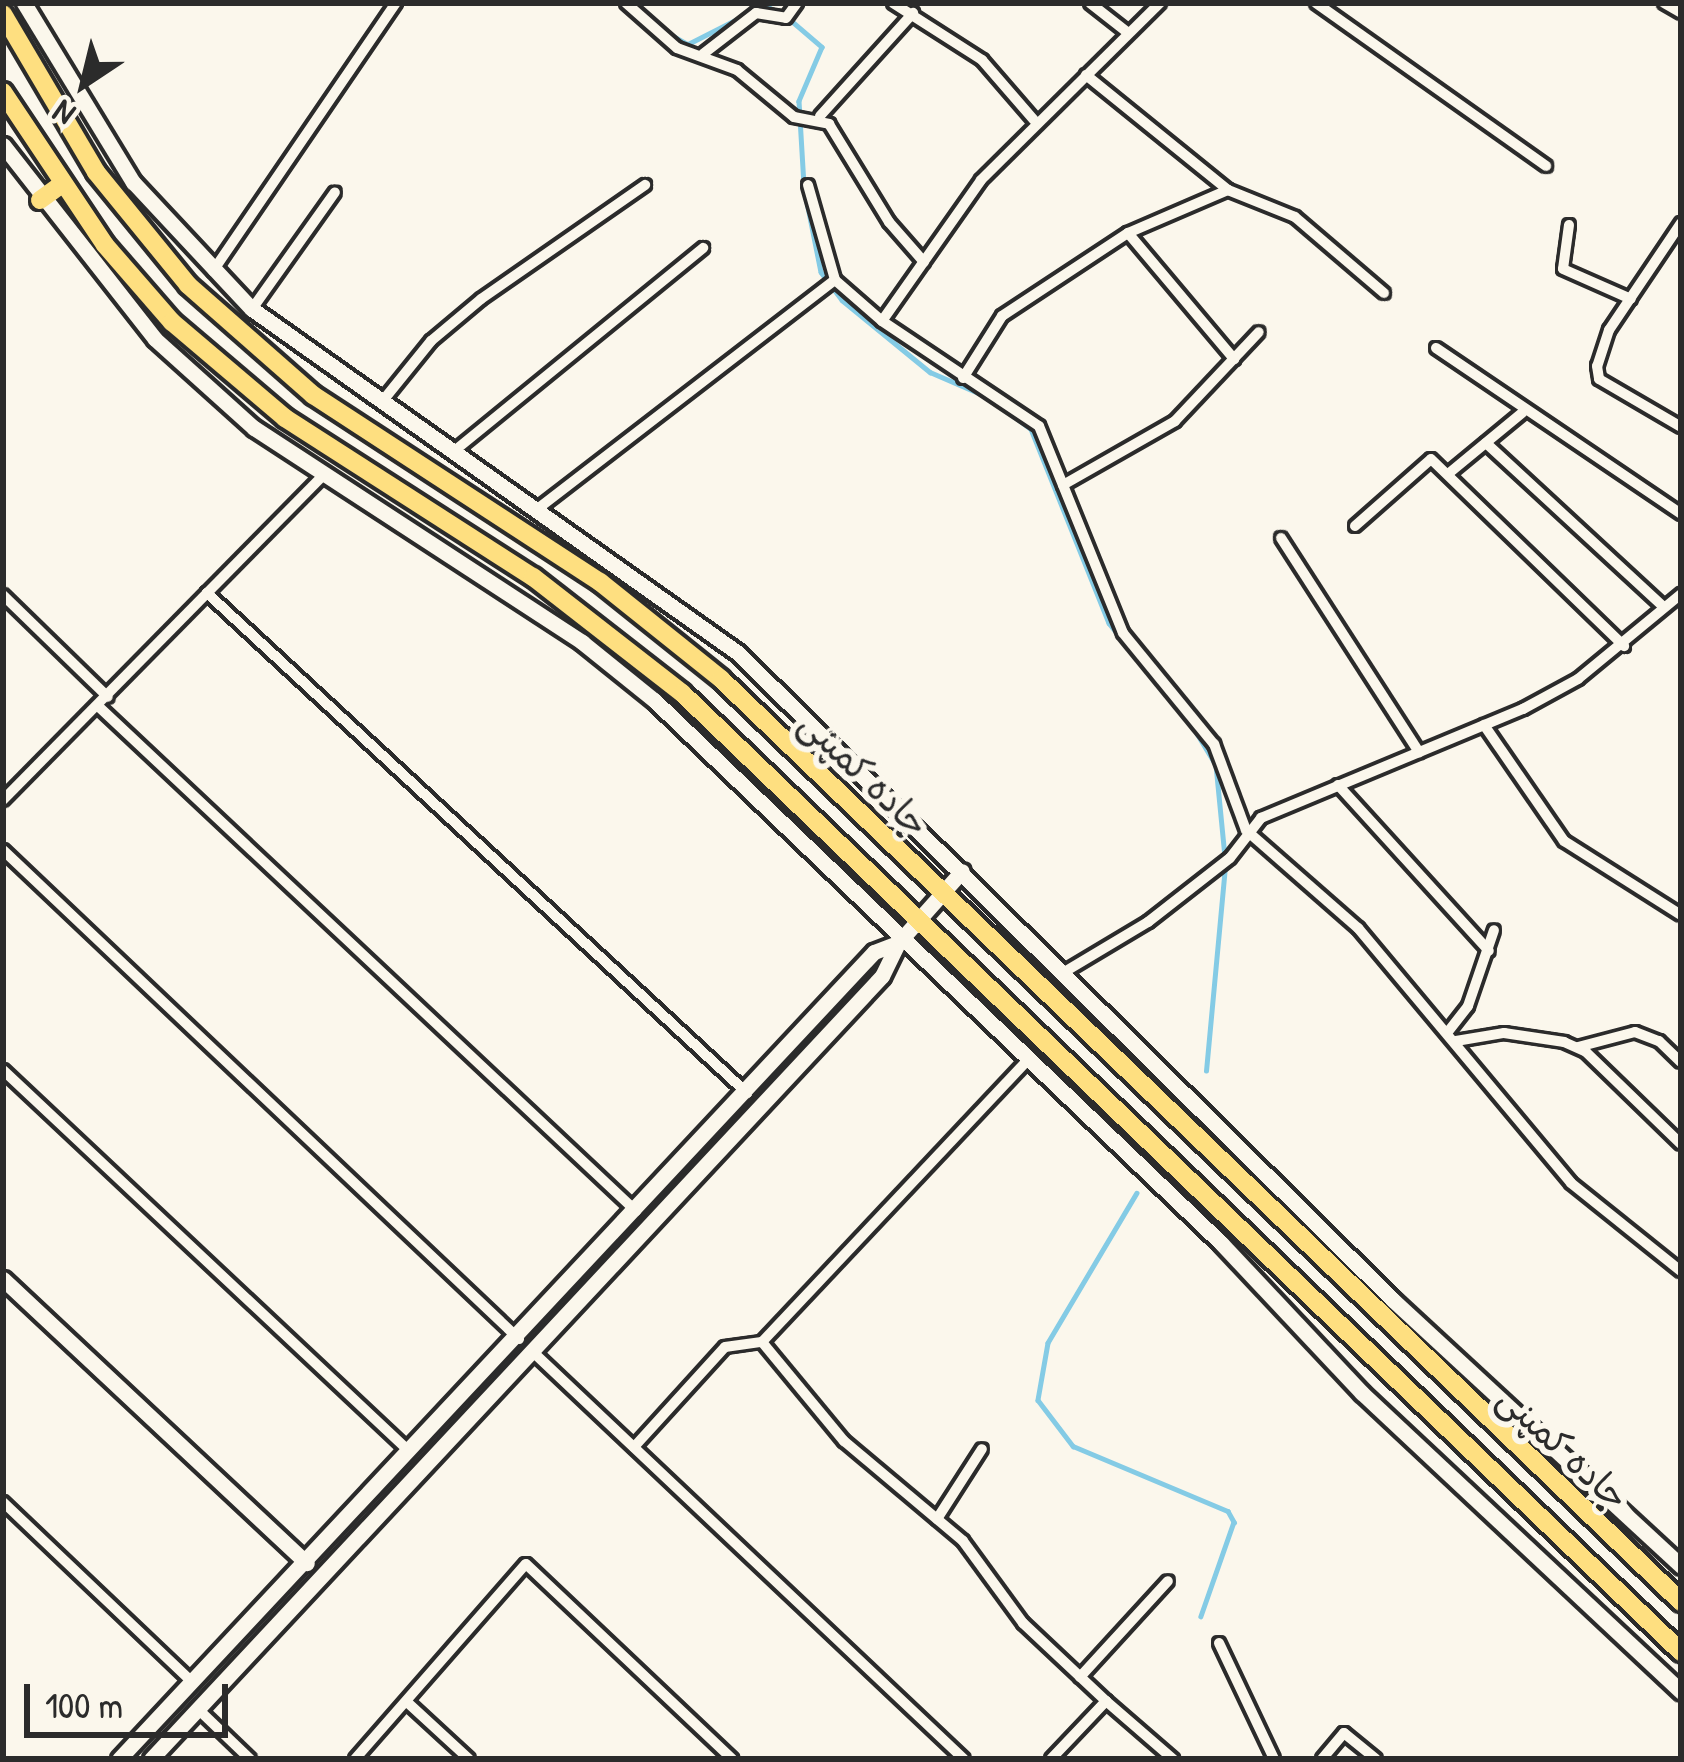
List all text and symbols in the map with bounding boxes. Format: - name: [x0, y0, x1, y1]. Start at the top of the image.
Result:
- north arrow: [24, 24, 144, 144]
- text: N: [44, 90, 83, 137]
- street label: جاده کمپنی: [791, 701, 939, 845]
- street label: جاده کمپنی: [1490, 1376, 1638, 1518]
- scale bar: [30, 1660, 234, 1734]
- text: 100 m: [45, 1680, 123, 1729]

